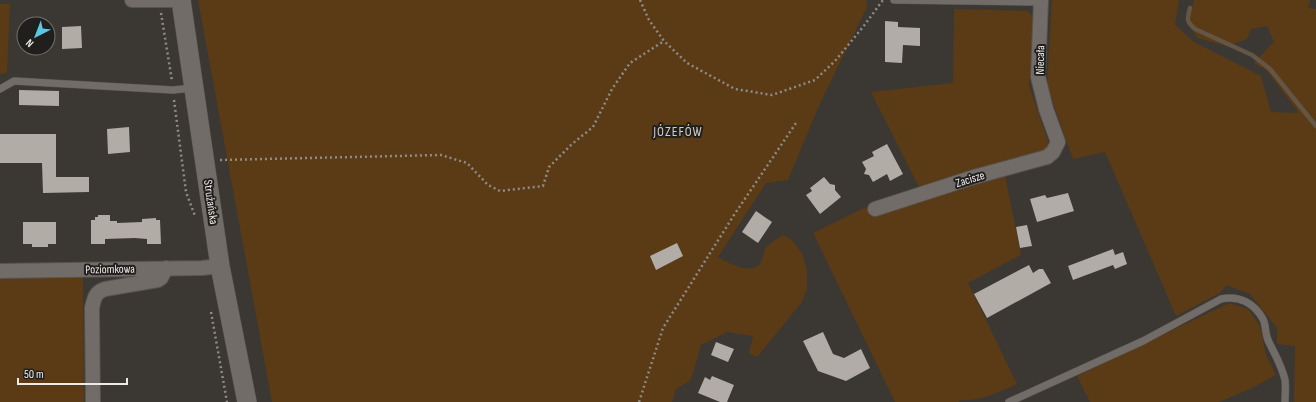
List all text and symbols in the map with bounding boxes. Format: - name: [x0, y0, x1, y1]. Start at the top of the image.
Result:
- north arrow: [16, 16, 56, 56]
- text: N: [23, 36, 36, 50]
- street label: Niecała: [1033, 45, 1048, 75]
- district label: JÓZEFÓW: [652, 123, 703, 140]
- street label: Zacisze: [954, 168, 987, 191]
- street label: Strużańska: [200, 179, 221, 226]
- street label: Poziomkowa: [85, 262, 135, 277]
- scale bar: [18, 360, 127, 386]
- text: 50 m: [24, 367, 44, 382]

